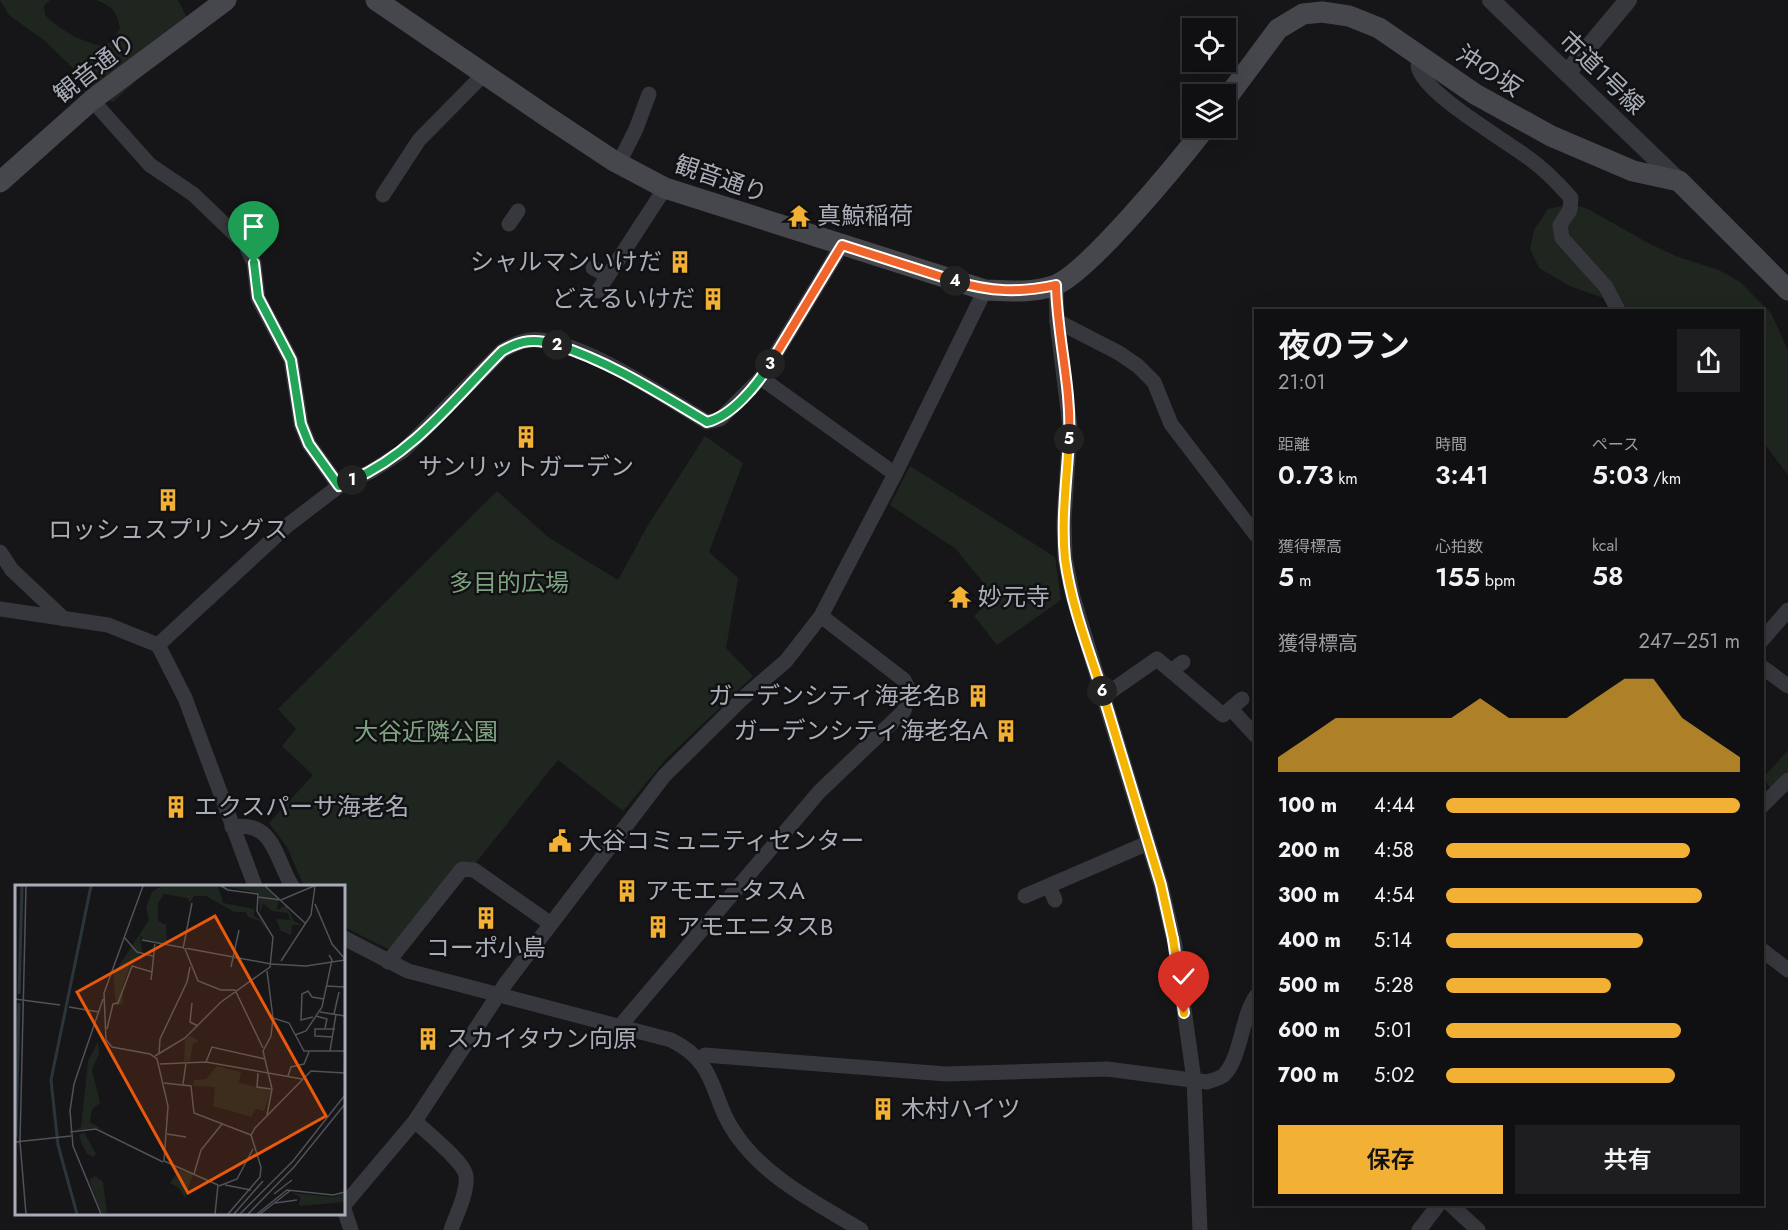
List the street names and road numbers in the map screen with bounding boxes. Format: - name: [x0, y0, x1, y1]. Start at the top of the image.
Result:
- street label: 市道1号線: [1552, 23, 1653, 122]
- street label: 観音通り: [46, 24, 143, 111]
- street label: 沖の坂: [1450, 36, 1529, 105]
- street label: 観音通り: [670, 146, 772, 211]

